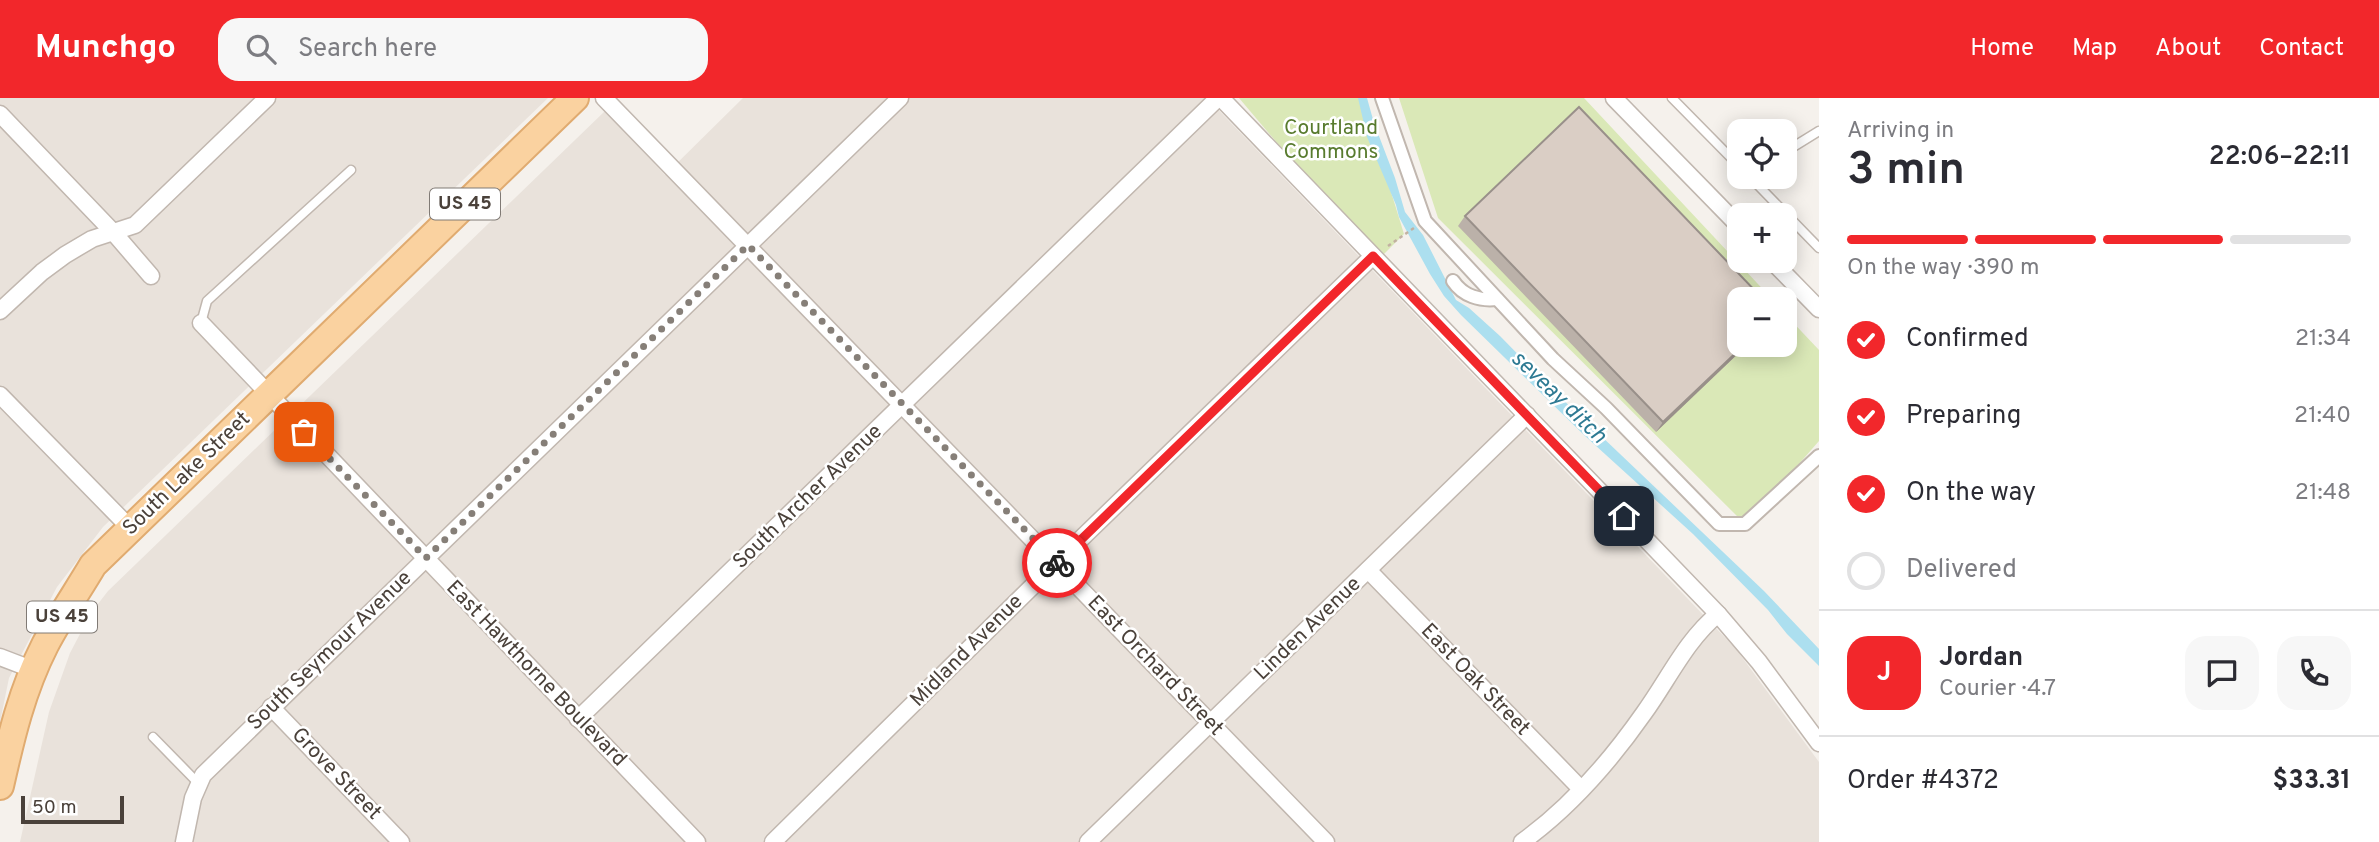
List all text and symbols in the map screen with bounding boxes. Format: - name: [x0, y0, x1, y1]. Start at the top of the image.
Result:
- search box: [218, 18, 708, 81]
- text: Munchgo: [35, 28, 176, 70]
- icon: search: [242, 30, 280, 68]
- text: Search here: [298, 33, 437, 66]
- text: Home: [1970, 34, 2034, 64]
- text: Map: [2072, 34, 2117, 64]
- text: About: [2155, 34, 2221, 64]
- text: Contact: [2259, 34, 2344, 64]
- park label: Courtland Commons: [1284, 115, 1378, 166]
- text: Arriving in: [1847, 117, 1954, 146]
- map controls: [1727, 119, 1797, 357]
- button: locate: [1727, 119, 1797, 189]
- text: 22:06–22:11: [2209, 141, 2351, 174]
- text: 3 min: [1847, 142, 1965, 201]
- road number: US 45: [430, 188, 500, 220]
- button: +: [1727, 203, 1797, 273]
- text: On the way · 390 m: [1847, 254, 2039, 283]
- button: −: [1727, 287, 1797, 357]
- icon: check: [1847, 321, 1885, 359]
- text: Confirmed: [1906, 323, 2029, 356]
- text: 21:34: [2295, 325, 2351, 354]
- water label: seveay ditch: [1504, 345, 1613, 451]
- icon: check: [1847, 398, 1885, 436]
- text: Preparing: [1906, 400, 2021, 433]
- pin: [274, 402, 334, 462]
- text: 21:40: [2294, 402, 2351, 431]
- street label: South Lake Street: [117, 406, 257, 542]
- icon: bag: [285, 413, 323, 451]
- street label: South Archer Avenue: [728, 419, 888, 575]
- icon: check: [1847, 475, 1885, 513]
- text: On the way: [1906, 477, 2036, 510]
- text: 21:48: [2295, 479, 2351, 508]
- pin: [1594, 486, 1654, 546]
- icon: home: [1605, 497, 1643, 535]
- courier: [1022, 528, 1092, 598]
- icon: bike: [1038, 544, 1076, 582]
- text: Delivered: [1906, 554, 2017, 587]
- street label: South Seymour Avenue: [242, 565, 418, 737]
- street label: Linden Avenue: [1249, 571, 1367, 687]
- street label: East Hawthorne Boulevard: [440, 575, 632, 773]
- street label: Midland Avenue: [905, 589, 1029, 713]
- street label: East Orchard Street: [1081, 590, 1229, 742]
- road number: US 45: [27, 602, 97, 632]
- street label: East Oak Street: [1415, 618, 1535, 742]
- button: chat: [2185, 636, 2259, 710]
- button: phone: [2277, 636, 2351, 710]
- text: Jordan: [1939, 642, 2023, 675]
- text: J: [1877, 657, 1891, 690]
- text: Courier · 4.7: [1939, 675, 2056, 704]
- street label: Grove Street: [285, 722, 387, 826]
- text: Order #4372: [1847, 765, 1999, 798]
- text: $33.31: [2272, 765, 2351, 798]
- scale bar: [21, 793, 124, 825]
- text: 50 m: [32, 796, 77, 820]

